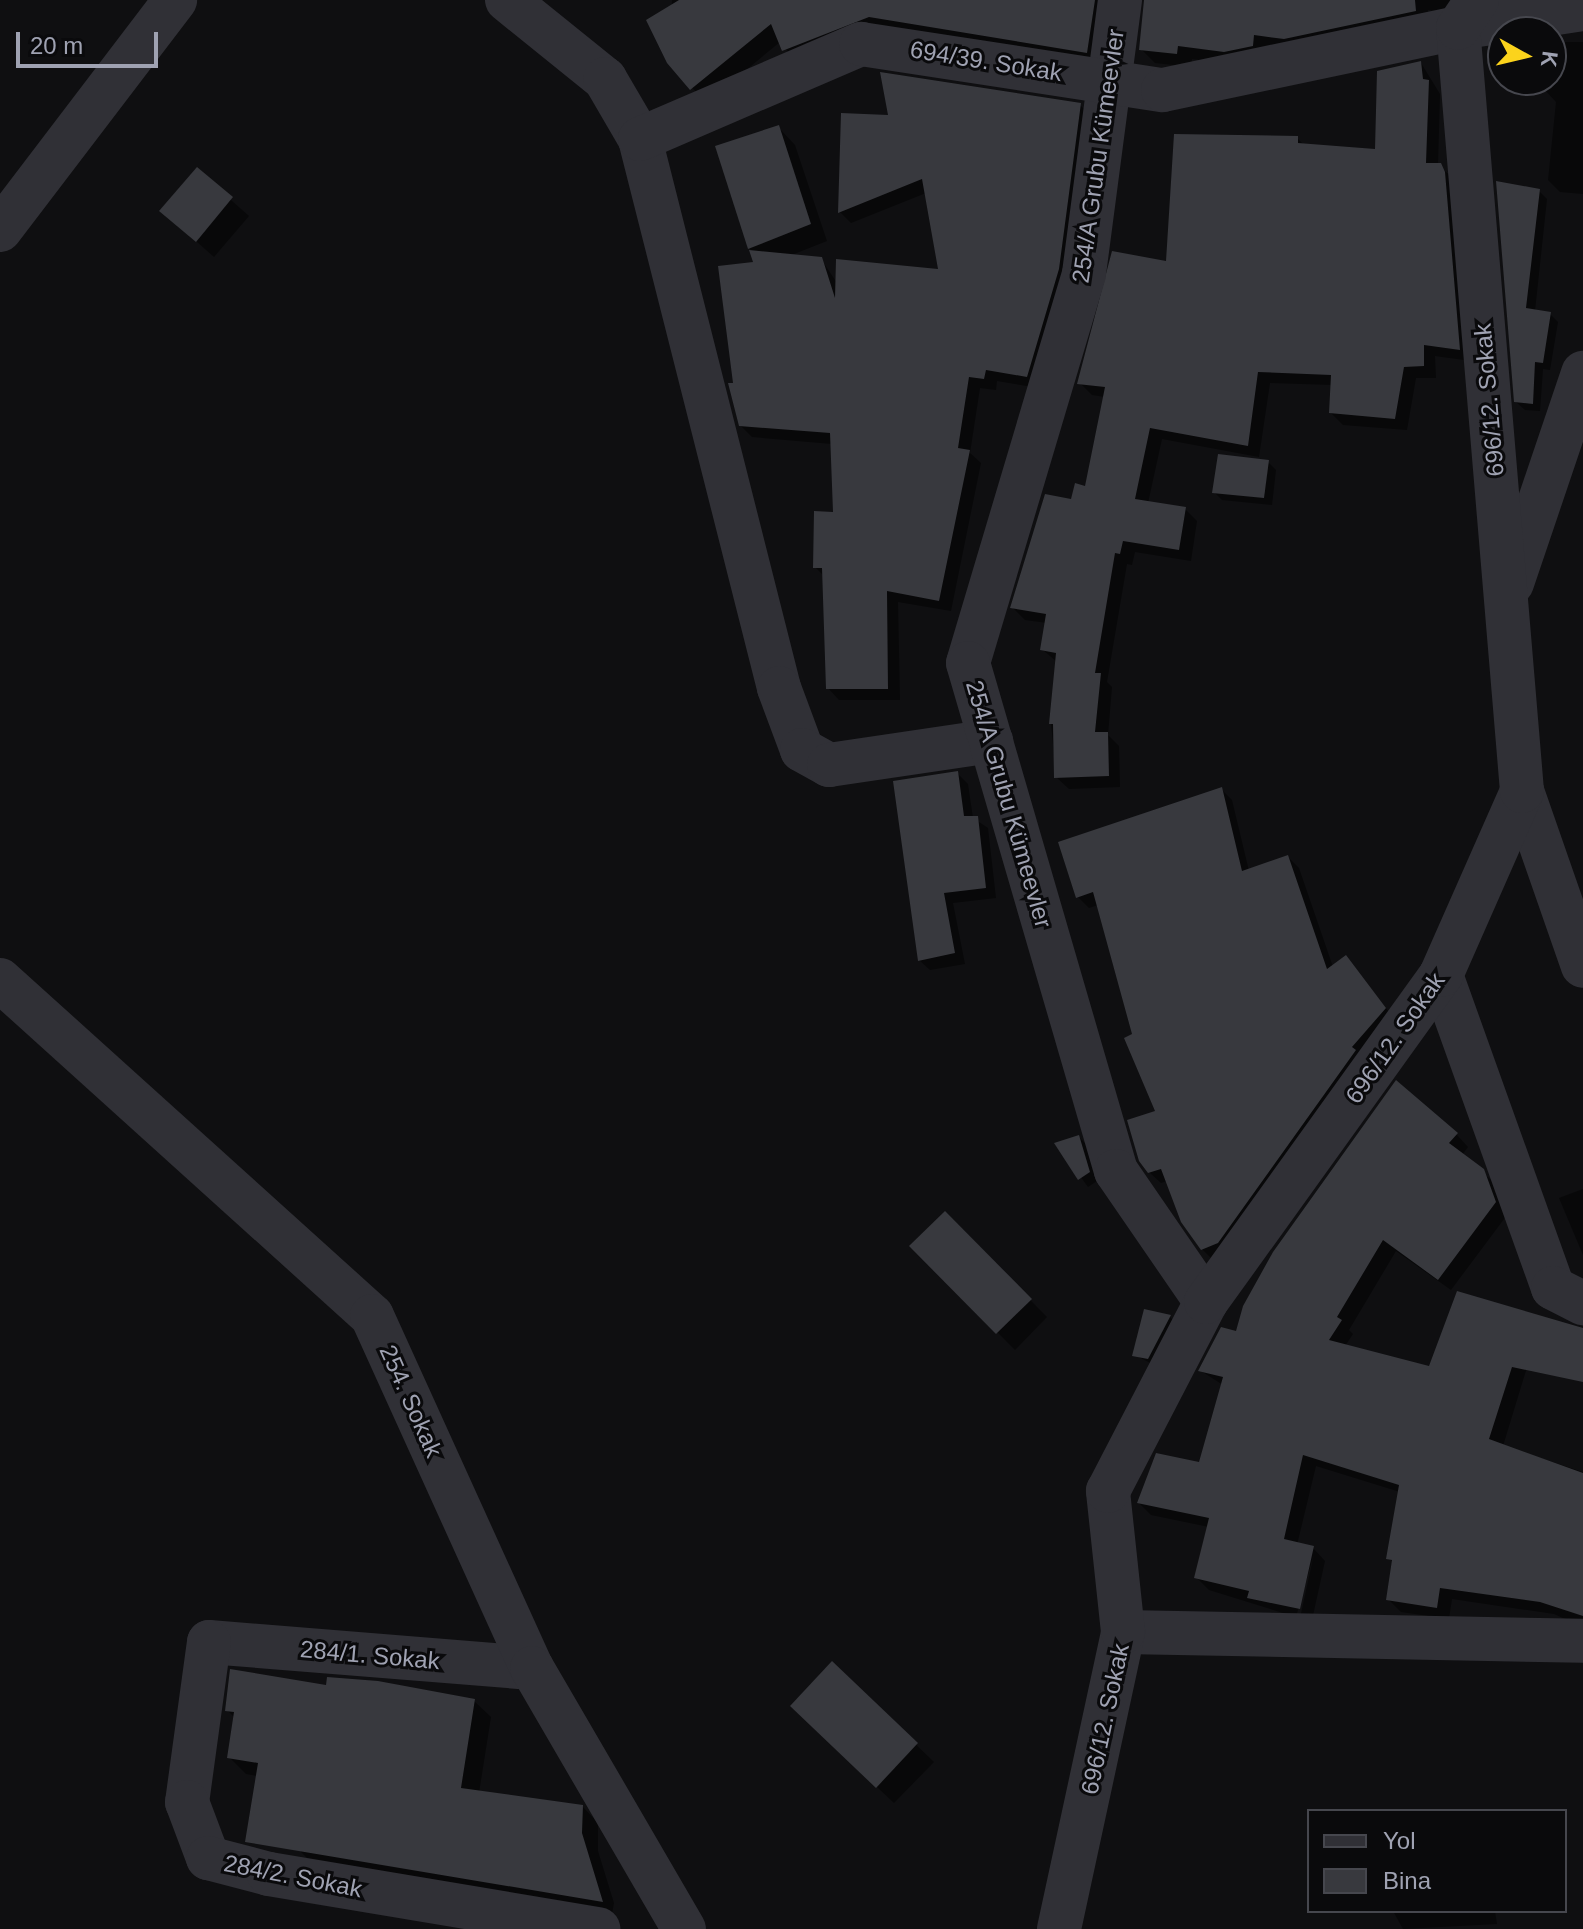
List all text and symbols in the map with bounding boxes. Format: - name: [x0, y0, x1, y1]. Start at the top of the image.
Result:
- scale bar: [20, 16, 162, 66]
- north arrow: [1487, 16, 1567, 96]
- street label: 254/A Grubu Kümeevler: [1066, 27, 1130, 285]
- text: 20 m: [30, 32, 83, 59]
- street label: 694/39. Sokak: [908, 35, 1064, 87]
- text: K: [1536, 50, 1563, 69]
- street label: 696/12. Sokak: [1468, 322, 1510, 478]
- street label: 254/A Grubu Kümeevler: [960, 676, 1058, 932]
- street label: 696/12. Sokak: [1339, 967, 1451, 1109]
- street label: 254. Sokak: [373, 1340, 449, 1462]
- street label: 284/1. Sokak: [299, 1635, 441, 1675]
- street label: 696/12. Sokak: [1075, 1641, 1135, 1797]
- legend: [1307, 1809, 1567, 1913]
- text: Yol: [1383, 1827, 1415, 1854]
- street label: 284/2. Sokak: [221, 1848, 365, 1904]
- text: Bina: [1383, 1867, 1431, 1894]

